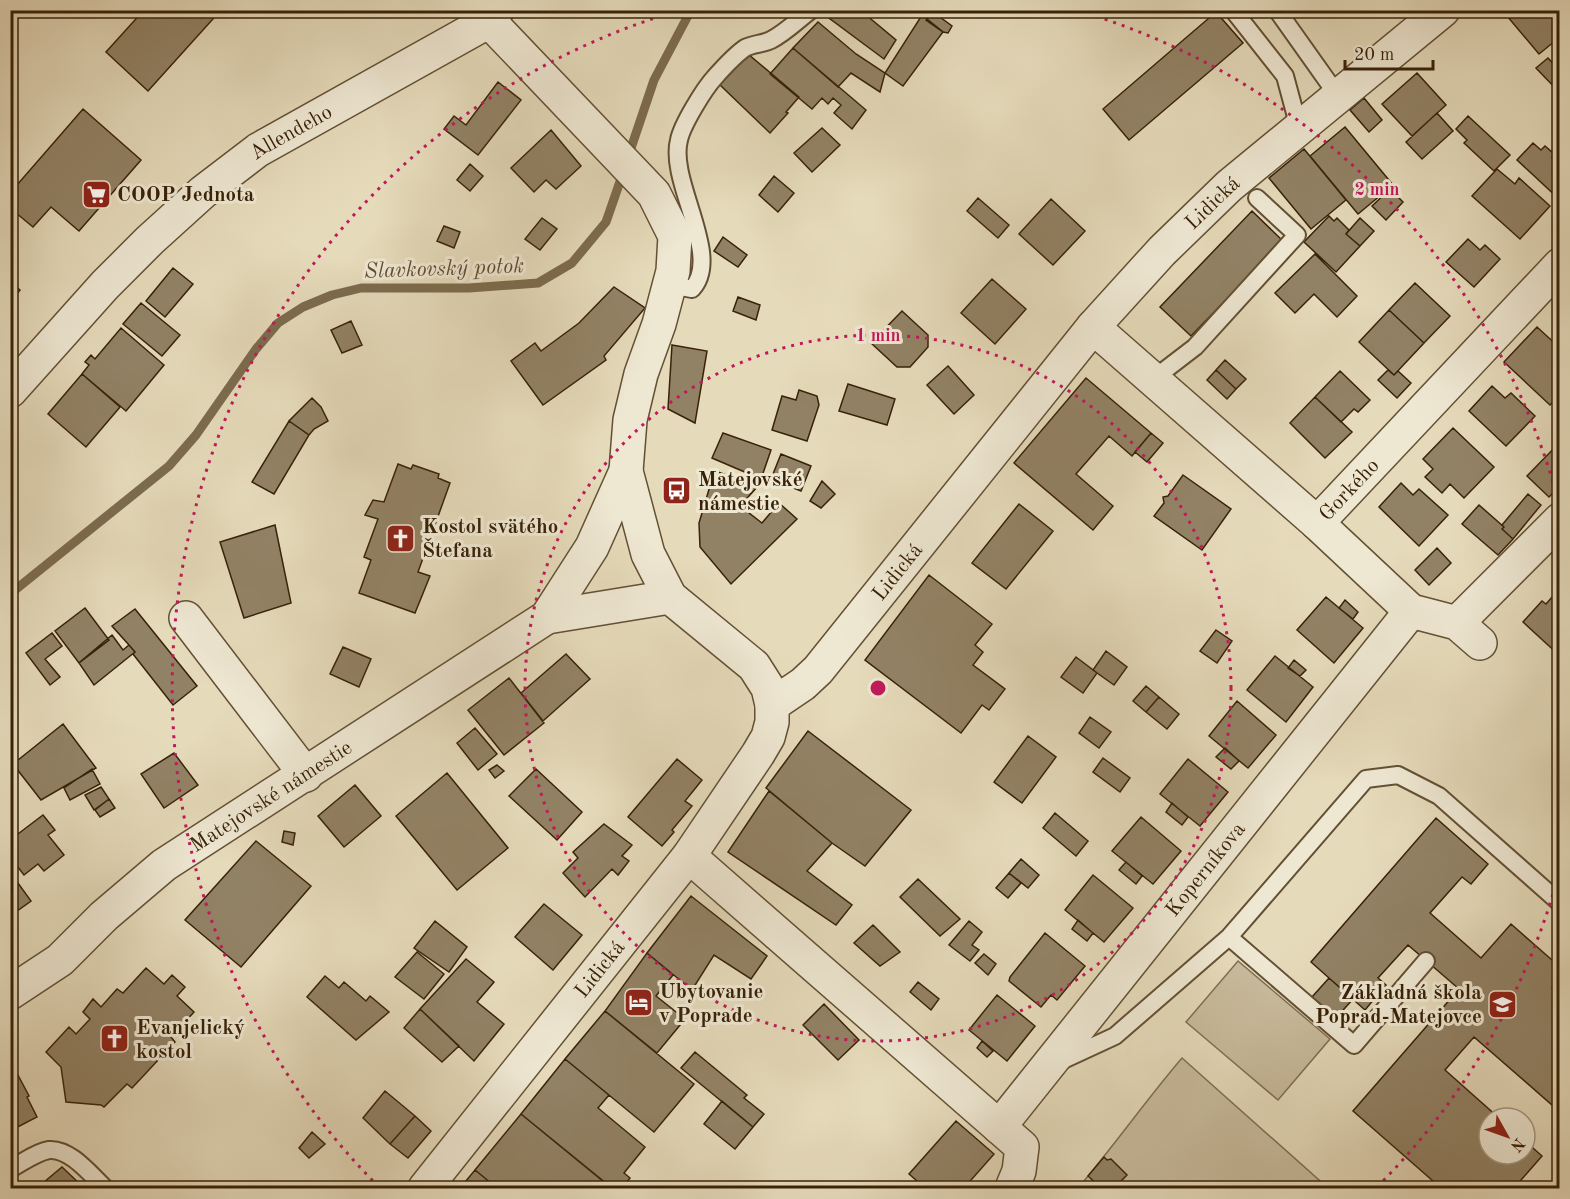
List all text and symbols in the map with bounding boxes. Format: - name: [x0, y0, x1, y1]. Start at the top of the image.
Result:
- scale bar: [1345, 33, 1434, 71]
- text: 20 m: [1354, 46, 1394, 64]
- street label: Allendeho: [246, 102, 336, 164]
- street label: Lidická: [1182, 173, 1244, 234]
- supermarket icon: COOP Jednota: [80, 178, 112, 210]
- text: 2 min: [1354, 181, 1400, 199]
- place label: COOP Jednota: [117, 185, 255, 206]
- water label: Slavkovský potok: [364, 255, 525, 283]
- text: 1 min: [855, 327, 901, 345]
- street label: Gorkého: [1316, 455, 1384, 525]
- place label: Matejovské námestie: [698, 470, 803, 515]
- bus stop icon: Matejovské námestie: [661, 475, 693, 507]
- place label: Kostol svätého Štefana: [422, 517, 558, 562]
- church icon: Kostol svätého Štefana: [385, 522, 417, 554]
- street label: Lidická: [869, 540, 927, 605]
- centre of rings: [868, 678, 888, 698]
- street label: Matejovské námestie: [187, 737, 356, 857]
- street label: Koperníkova: [1162, 819, 1250, 921]
- street label: Lidická: [571, 937, 629, 1002]
- place label: Ubytovanie v Poprade: [659, 982, 763, 1027]
- place label: Základná škola Poprad-Matejovce: [1315, 983, 1482, 1028]
- hotel icon: Ubytovanie v Poprade: [622, 987, 654, 1019]
- school or university icon: Základná škola Poprad-Matejovce: [1487, 988, 1519, 1020]
- place label: Evanjelický kostol: [136, 1018, 245, 1063]
- church icon: Evanjelický kostol: [99, 1023, 131, 1055]
- north arrow: [1477, 1106, 1537, 1166]
- text: N: [1506, 1135, 1527, 1155]

